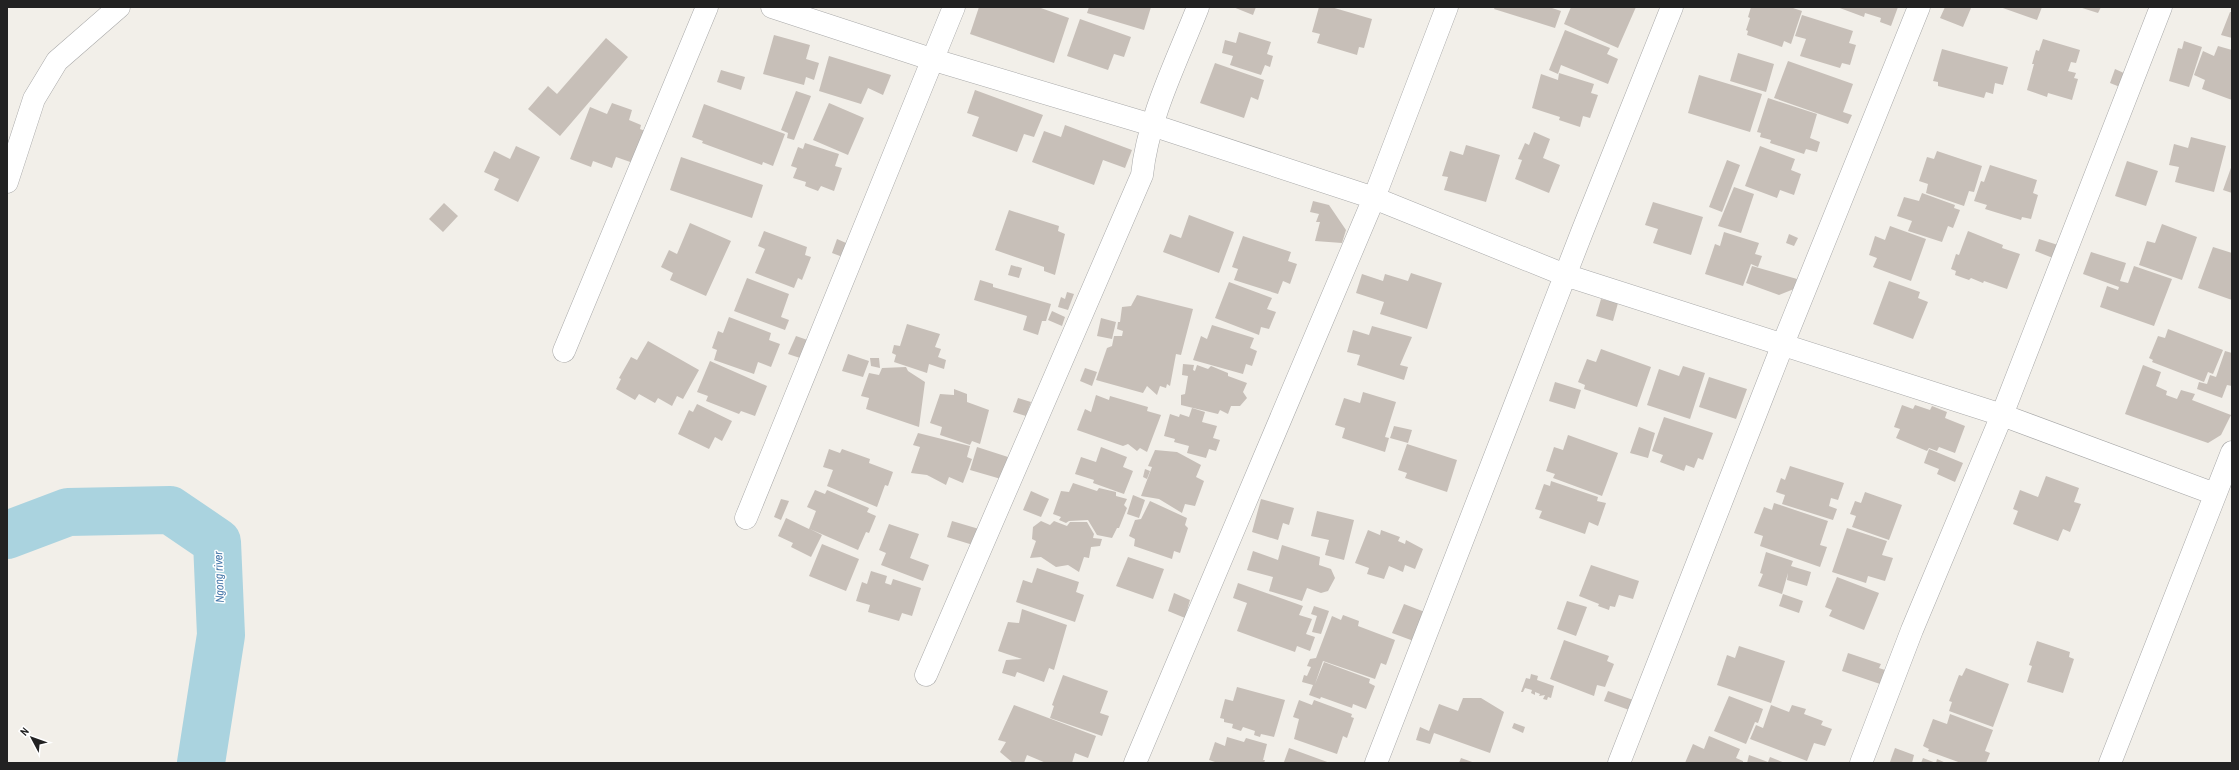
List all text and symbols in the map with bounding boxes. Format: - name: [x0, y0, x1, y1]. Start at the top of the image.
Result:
- water label: Ngong river: [210, 550, 228, 603]
- north arrow: [12, 718, 52, 758]
- text: N: [17, 724, 32, 738]

